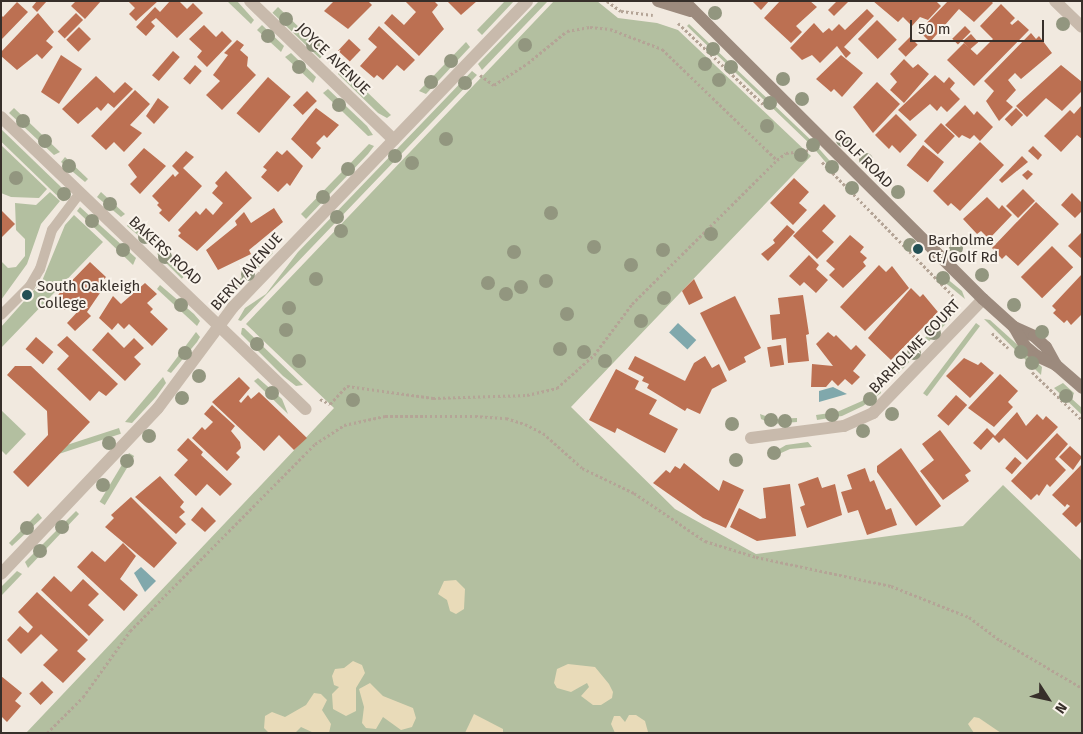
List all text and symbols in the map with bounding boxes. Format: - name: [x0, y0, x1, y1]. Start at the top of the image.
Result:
- scale bar: [913, 10, 1047, 42]
- street label: JOYCE AVENUE: [292, 19, 374, 99]
- text: 50 m: [918, 20, 951, 38]
- street label: GOLF ROAD: [830, 126, 896, 192]
- street label: BAKERS ROAD: [125, 213, 205, 289]
- street label: BERYL AVENUE: [207, 229, 287, 315]
- place label: Barholme Ct/Golf Rd: [928, 231, 998, 266]
- marker: Barholme Ct/Golf Rd: [912, 243, 924, 255]
- place label: South Oakleigh College: [37, 277, 140, 312]
- marker: South Oakleigh College: [21, 289, 33, 301]
- street label: BARHOLME COURT: [866, 296, 964, 398]
- north arrow: [1023, 674, 1073, 724]
- text: N: [1051, 699, 1070, 717]

